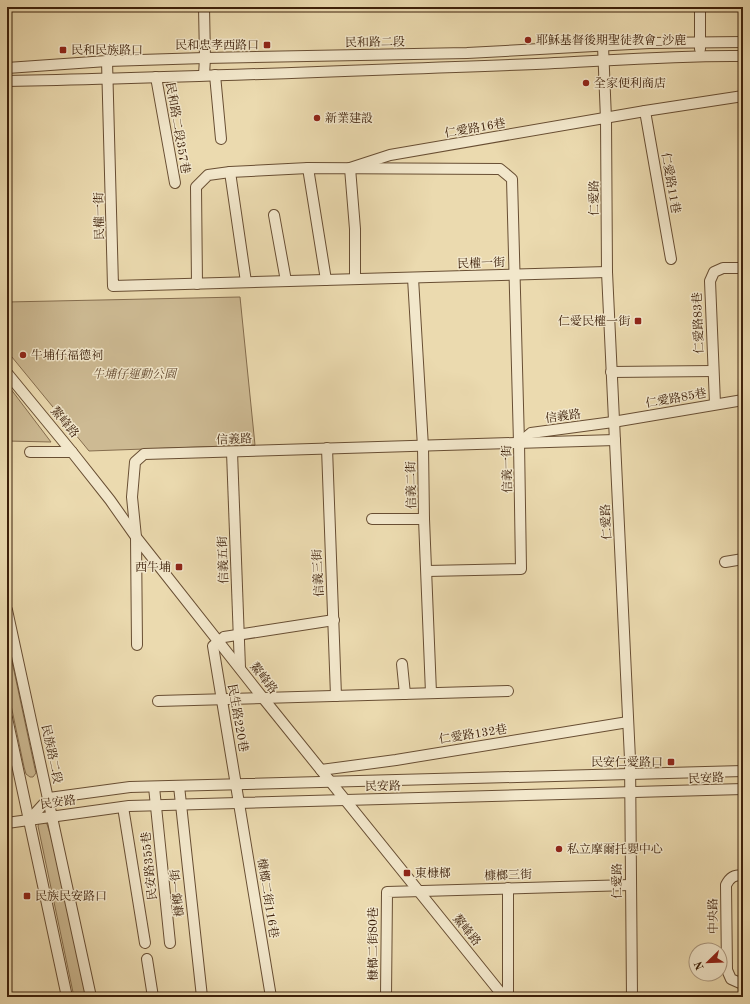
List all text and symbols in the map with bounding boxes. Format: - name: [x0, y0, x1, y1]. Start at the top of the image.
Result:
- place label: 耶穌基督後期聖徒教會_沙鹿: [536, 33, 686, 47]
- street label: 民和路二段: [345, 34, 405, 50]
- marker: 耶穌基督後期聖徒教會_沙鹿: [523, 35, 533, 45]
- place label: 民和忠孝西路口: [175, 38, 259, 52]
- marker: 民和忠孝西路口: [262, 40, 272, 50]
- place label: 民和民族路口: [71, 43, 143, 57]
- marker: 民和民族路口: [58, 45, 68, 55]
- place label: 全家便利商店: [594, 76, 666, 90]
- marker: 全家便利商店: [581, 78, 591, 88]
- street label: 民和路二段357巷: [163, 81, 193, 175]
- place label: 新業建設: [325, 111, 373, 125]
- marker: 新業建設: [312, 113, 322, 123]
- street label: 仁愛路16巷: [443, 116, 507, 140]
- street label: 仁愛路11巷: [659, 151, 683, 215]
- street label: 仁愛路: [587, 180, 601, 216]
- street label: 民權一街: [92, 191, 106, 240]
- street label: 民權一街: [457, 255, 506, 271]
- street label: 仁愛路83巷: [690, 292, 706, 354]
- place label: 仁愛民權一街: [558, 314, 631, 328]
- marker: 仁愛民權一街: [633, 316, 643, 326]
- place label: 牛埔仔福德祠: [31, 348, 103, 362]
- marker: 牛埔仔福德祠: [18, 350, 28, 360]
- park label: 牛埔仔運動公園: [92, 367, 178, 381]
- street label: 仁愛路85巷: [644, 386, 708, 410]
- street label: 鰲峰路: [48, 404, 82, 440]
- street label: 信義路: [544, 407, 582, 425]
- street label: 信義路: [216, 431, 252, 447]
- street label: 信義一街: [500, 444, 514, 493]
- street label: 信義二街: [404, 460, 418, 509]
- street label: 仁愛路: [598, 504, 614, 540]
- street label: 信義五街: [215, 535, 231, 584]
- street label: 信義三街: [310, 548, 326, 597]
- place label: 西牛埔: [135, 560, 171, 574]
- marker: 西牛埔: [174, 562, 184, 572]
- street label: 鰲峰路: [247, 660, 281, 696]
- street label: 民生路220巷: [225, 683, 251, 753]
- street label: 仁愛路132巷: [438, 722, 508, 746]
- street label: 民族路二段: [39, 723, 65, 785]
- place label: 民安仁愛路口: [591, 755, 663, 769]
- marker: 民安仁愛路口: [666, 757, 676, 767]
- street label: 民安路: [688, 770, 724, 786]
- street label: 民安路: [365, 779, 401, 793]
- street label: 民安路: [39, 793, 77, 811]
- street label: 民安路355巷: [138, 831, 160, 901]
- place label: 私立摩爾托嬰中心: [567, 842, 663, 856]
- marker: 私立摩爾托嬰中心: [554, 844, 564, 854]
- street label: 槺榔二街116巷: [255, 857, 281, 939]
- street label: 仁愛路: [610, 863, 624, 899]
- place label: 東槺榔: [415, 866, 451, 880]
- street label: 槺榔一街: [167, 867, 186, 918]
- street label: 槺榔三街: [484, 867, 533, 883]
- marker: 東槺榔: [402, 868, 412, 878]
- place label: 民族民安路口: [35, 889, 107, 903]
- marker: 民族民安路口: [22, 891, 32, 901]
- street label: 中央路: [706, 898, 720, 934]
- street label: 槺榔二街80巷: [366, 907, 380, 981]
- street label: 鰲峰路: [450, 912, 484, 948]
- north arrow: [688, 942, 728, 982]
- text: N: [693, 959, 707, 971]

